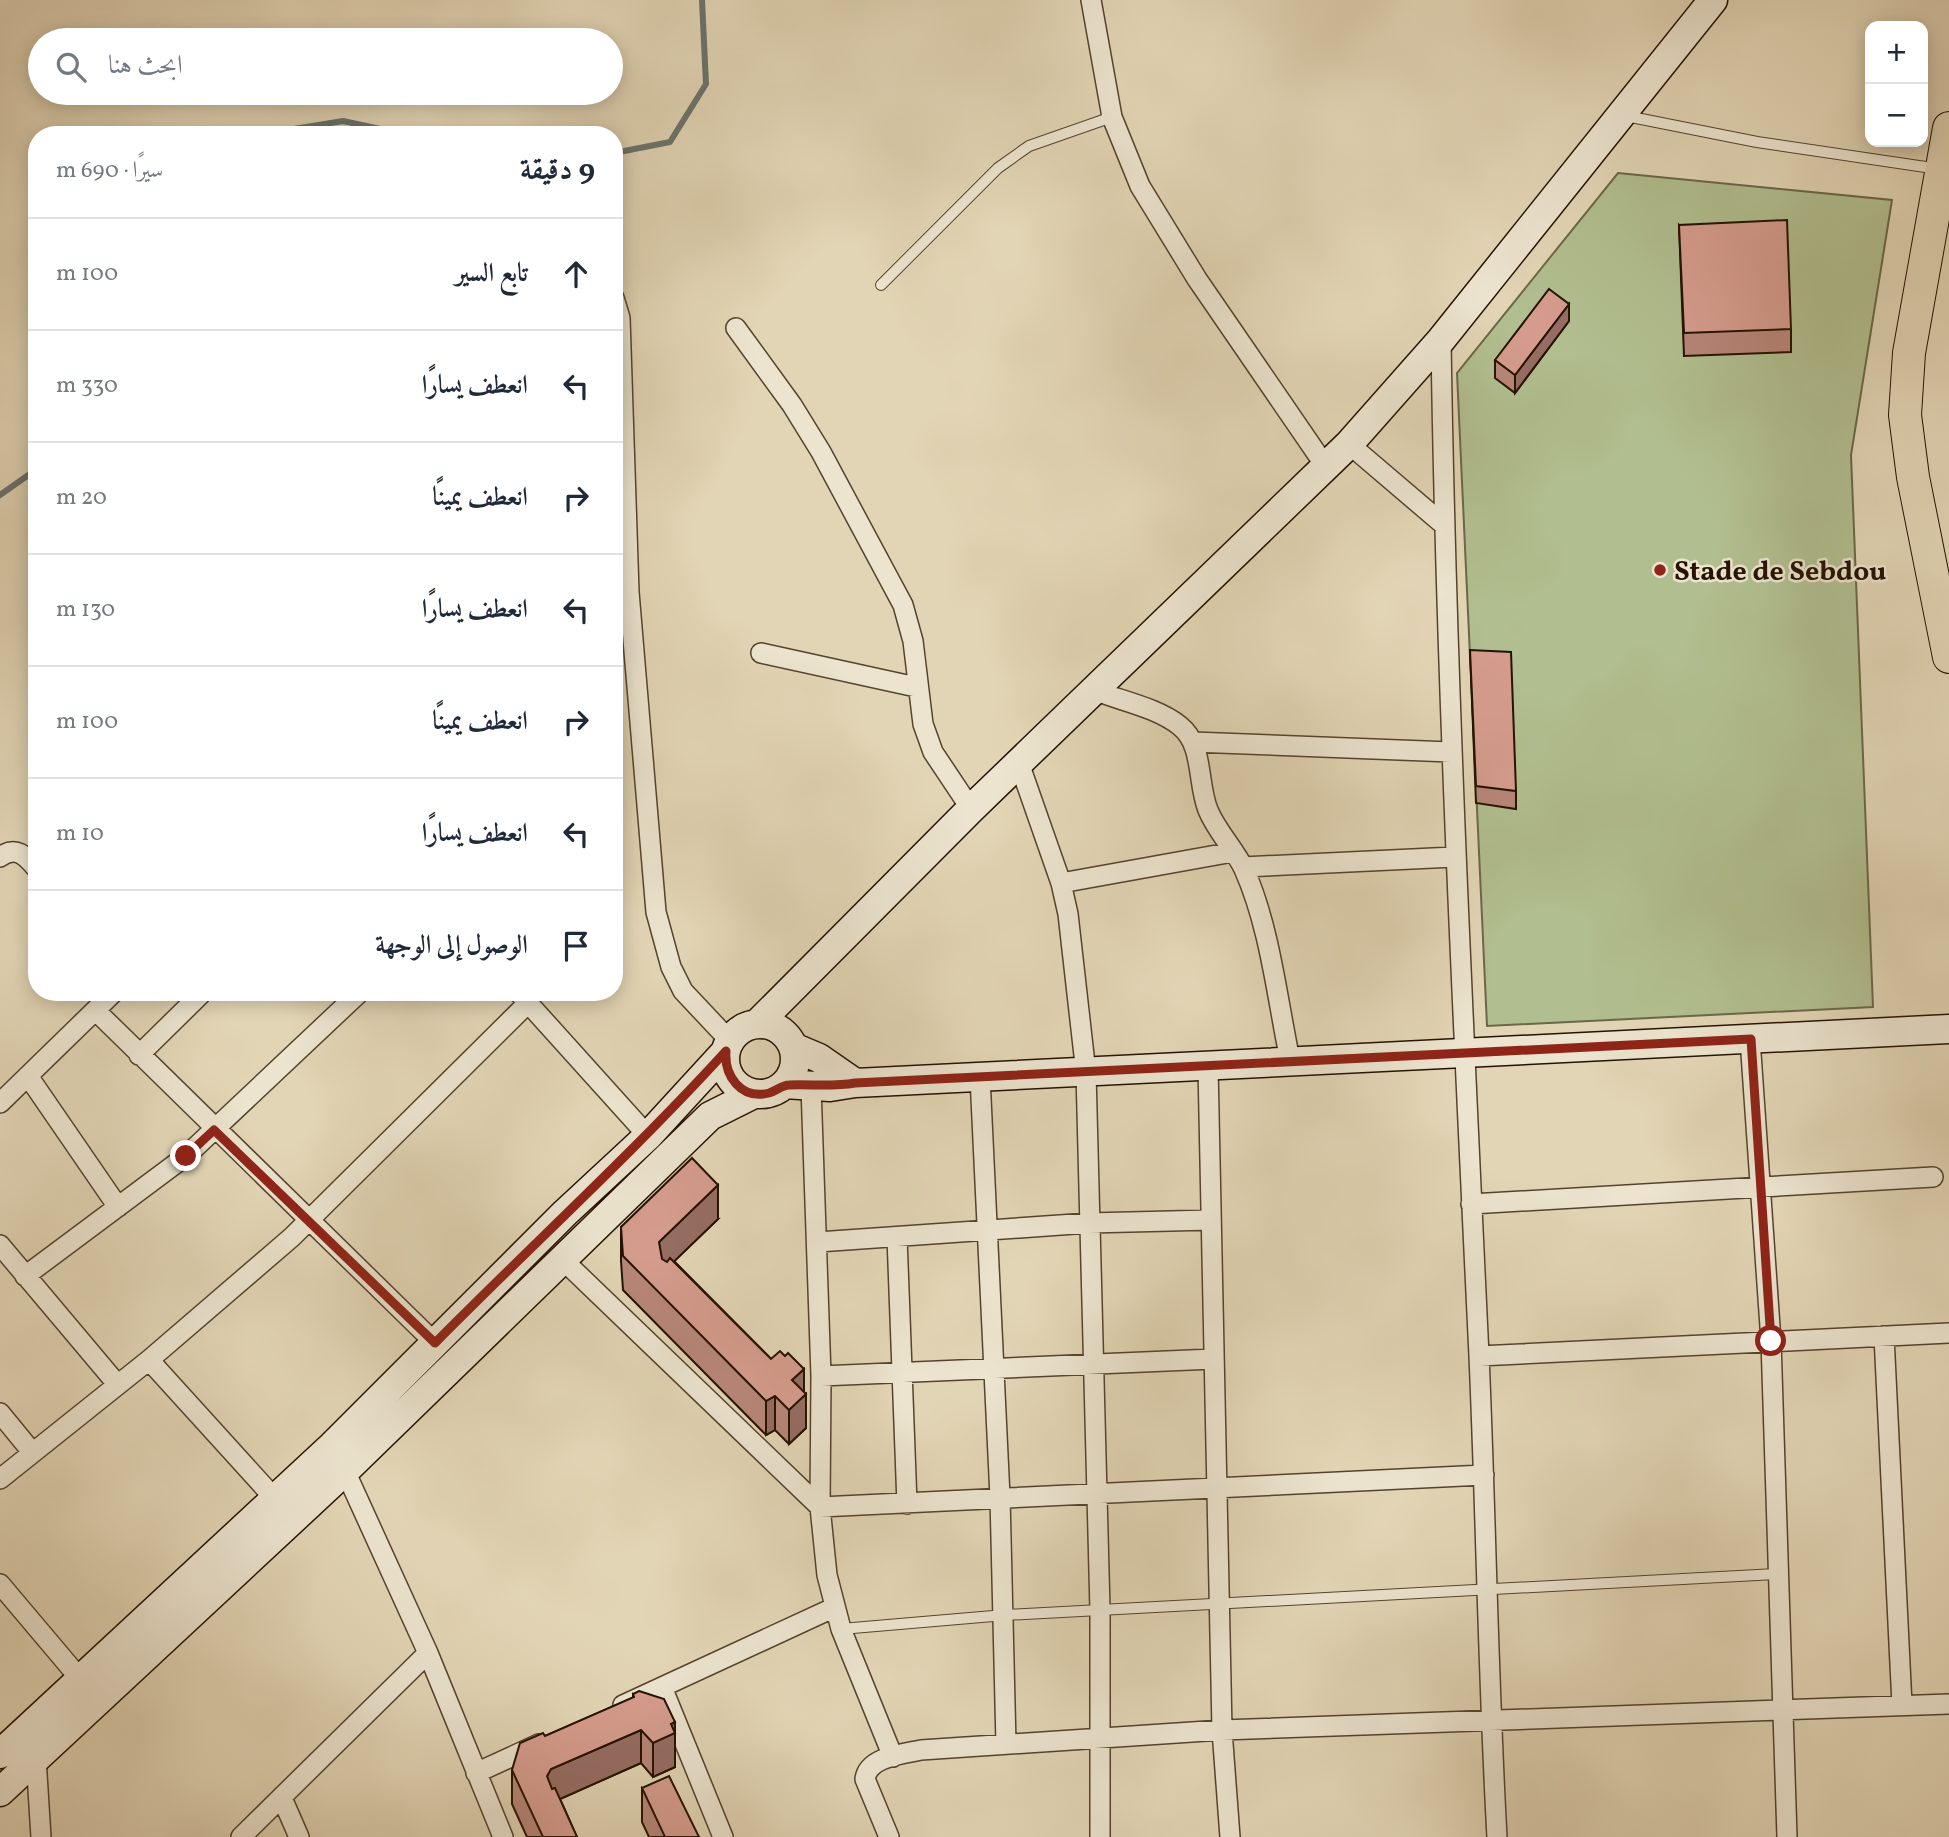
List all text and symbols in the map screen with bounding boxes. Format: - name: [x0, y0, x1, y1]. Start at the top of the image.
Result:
- map controls: [1865, 21, 1928, 147]
- button: +: [1865, 21, 1928, 84]
- search box: [28, 28, 623, 105]
- icon: search: [52, 48, 90, 86]
- text: ابحث هنا: [108, 48, 183, 84]
- button: −: [1865, 84, 1928, 147]
- text: 9 دقيقة: [520, 150, 595, 192]
- text: سيرًا · 690 m: [56, 155, 163, 187]
- icon: ahead: [557, 255, 595, 293]
- text: تابع السير: [455, 256, 528, 292]
- text: 100 m: [56, 258, 118, 290]
- icon: left: [557, 367, 595, 405]
- text: انعطف يسارًا: [422, 368, 528, 404]
- text: 330 m: [56, 370, 118, 402]
- icon: right: [557, 479, 595, 517]
- text: انعطف يمينًا: [432, 480, 528, 516]
- text: 20 m: [56, 482, 107, 514]
- place label: Stade de Sebdou: [1674, 553, 1886, 592]
- marker: Stade de Sebdou: [1652, 562, 1668, 578]
- icon: left: [557, 591, 595, 629]
- text: انعطف يسارًا: [422, 592, 528, 628]
- text: 130 m: [56, 594, 115, 626]
- icon: right: [557, 703, 595, 741]
- text: انعطف يمينًا: [432, 704, 528, 740]
- text: 100 m: [56, 706, 118, 738]
- icon: left: [557, 815, 595, 853]
- text: انعطف يسارًا: [422, 816, 528, 852]
- text: 10 m: [56, 818, 104, 850]
- icon: arrive: [557, 927, 595, 965]
- text: الوصول إلى الوجهة: [375, 928, 528, 964]
- route end: [170, 1140, 201, 1171]
- route start: [1755, 1325, 1786, 1356]

